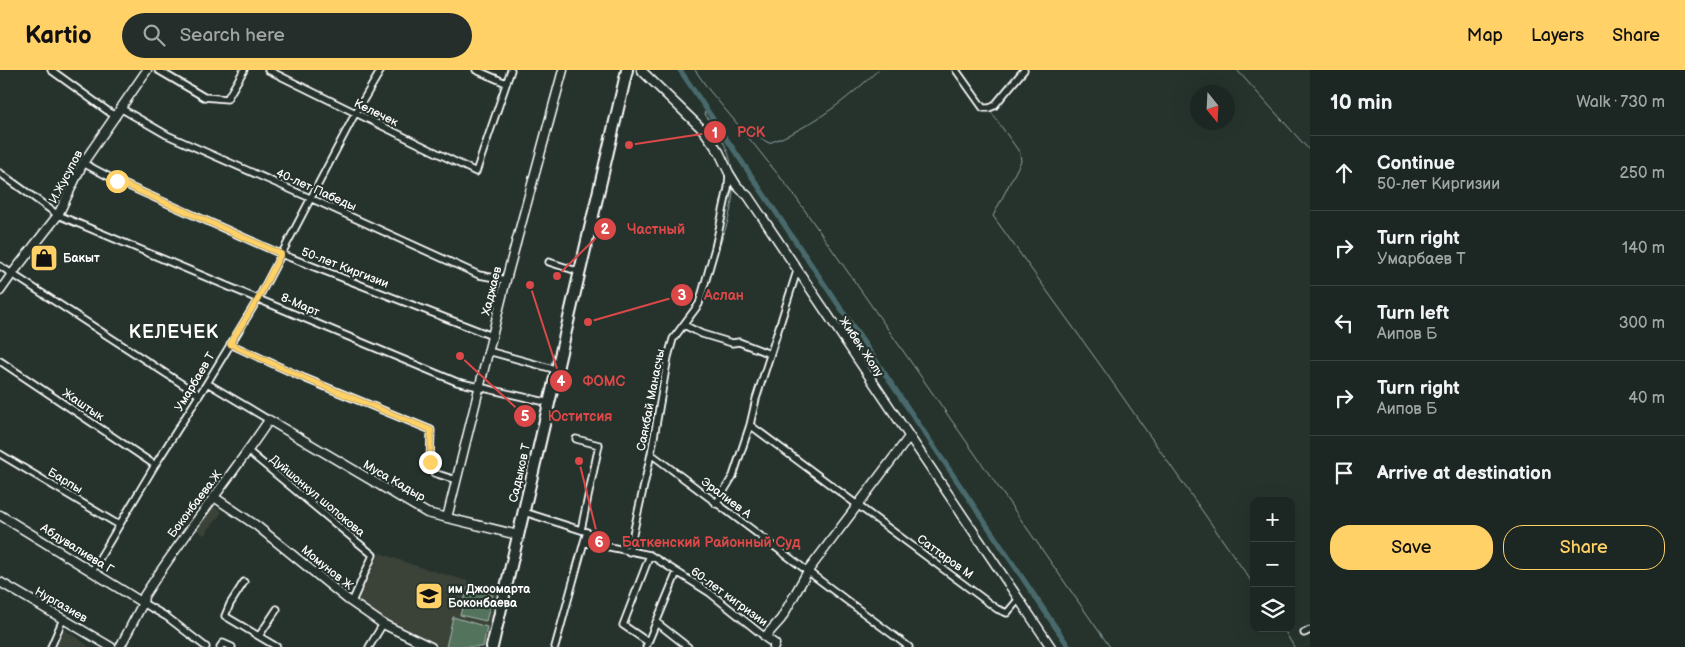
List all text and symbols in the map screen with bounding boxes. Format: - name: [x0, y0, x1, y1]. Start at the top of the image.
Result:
- search box: [122, 13, 472, 58]
- text: Kartio: [25, 21, 92, 50]
- icon: search: [140, 21, 168, 49]
- text: Search here: [180, 24, 285, 47]
- text: Map: [1467, 25, 1503, 46]
- text: Layers: [1531, 25, 1584, 46]
- text: Share: [1612, 25, 1660, 46]
- north arrow: [1190, 85, 1235, 130]
- text: 10 min: [1330, 90, 1392, 115]
- text: Walk · 730 m: [1576, 93, 1665, 112]
- street label: Келечек: [351, 96, 401, 130]
- callout: РСК: [702, 118, 775, 147]
- text: 1: [712, 124, 718, 143]
- text: РСК: [737, 124, 766, 141]
- street label: И.Жусупов: [46, 147, 87, 206]
- text: Continue: [1377, 152, 1455, 175]
- icon: ahead: [1330, 159, 1358, 187]
- text: 250 m: [1619, 164, 1665, 183]
- street label: 40-лет Пабеды: [274, 166, 358, 214]
- route start: [106, 170, 129, 193]
- text: 50-лет Киргизии: [1377, 175, 1500, 194]
- callout: Частный: [592, 215, 695, 244]
- text: 2: [601, 220, 610, 239]
- text: Частный: [627, 221, 685, 238]
- text: Turn right: [1377, 227, 1460, 250]
- icon: right: [1330, 234, 1358, 262]
- text: 140 m: [1622, 239, 1665, 258]
- shop icon: Бакыт: [29, 243, 59, 273]
- street label: 50-лет Киргизии: [299, 244, 391, 292]
- text: Умарбаев Т: [1377, 250, 1466, 269]
- place label: Бакыт: [63, 251, 100, 266]
- street label: Хаджаев: [479, 264, 505, 317]
- callout: Аслан: [669, 280, 754, 309]
- text: 3: [678, 286, 687, 305]
- text: Аслан: [703, 287, 744, 304]
- street label: 8-Март: [278, 290, 322, 320]
- text: Turn left: [1377, 302, 1449, 325]
- icon: left: [1330, 309, 1358, 337]
- street label: Жибек Жолу: [835, 314, 887, 380]
- text: 300 m: [1619, 314, 1665, 333]
- district label: КЕЛЕЧЕК: [129, 322, 219, 343]
- text: Аипов Б: [1377, 325, 1437, 344]
- street label: Саякбай Манасчы: [634, 348, 668, 452]
- street label: Умарбаев Т: [171, 350, 219, 414]
- callout: ФОМС: [548, 366, 635, 395]
- text: 4: [557, 372, 566, 391]
- text: ФОМС: [583, 373, 625, 390]
- text: Turn right: [1377, 377, 1460, 400]
- icon: right: [1330, 384, 1358, 412]
- street label: Жаштык: [59, 386, 107, 425]
- text: 40 m: [1628, 389, 1665, 408]
- text: Аипов Б: [1377, 400, 1437, 419]
- callout: Юститсия: [513, 401, 622, 430]
- text: 5: [521, 407, 530, 426]
- text: Юститсия: [548, 408, 612, 425]
- street label: Садыков Т: [506, 442, 534, 504]
- route end: [419, 451, 442, 474]
- street label: Дуйшонкул шопокова: [266, 452, 368, 540]
- street label: Муса Кадыр: [360, 457, 428, 505]
- icon: arrive: [1330, 459, 1358, 487]
- text: Arrive at destination: [1377, 462, 1552, 485]
- street label: Барпы: [45, 465, 85, 497]
- street label: Боконбаева.Ж: [165, 467, 225, 541]
- street label: Эралиев А: [698, 474, 755, 522]
- map controls: [1250, 497, 1295, 632]
- button: +: [1250, 497, 1295, 542]
- street label: Абдувалиева Г: [37, 520, 117, 578]
- button: Save: [1330, 525, 1493, 570]
- button: Share: [1503, 525, 1665, 570]
- callout: Баткенский Районный Суд: [587, 527, 810, 556]
- street label: Саттаров М: [914, 532, 976, 582]
- text: 6: [594, 533, 604, 552]
- text: Баткенский Районный Суд: [622, 534, 801, 551]
- street label: Момунов Ж: [298, 542, 357, 594]
- button: −: [1250, 542, 1295, 587]
- street label: 60-лет кигризии: [688, 564, 770, 630]
- school or university icon: им Джоомарта Боконбаева: [414, 581, 444, 611]
- place label: им Джоомарта Боконбаева: [448, 582, 531, 611]
- street label: Нургазиев: [32, 584, 91, 626]
- button: layers: [1250, 587, 1295, 632]

